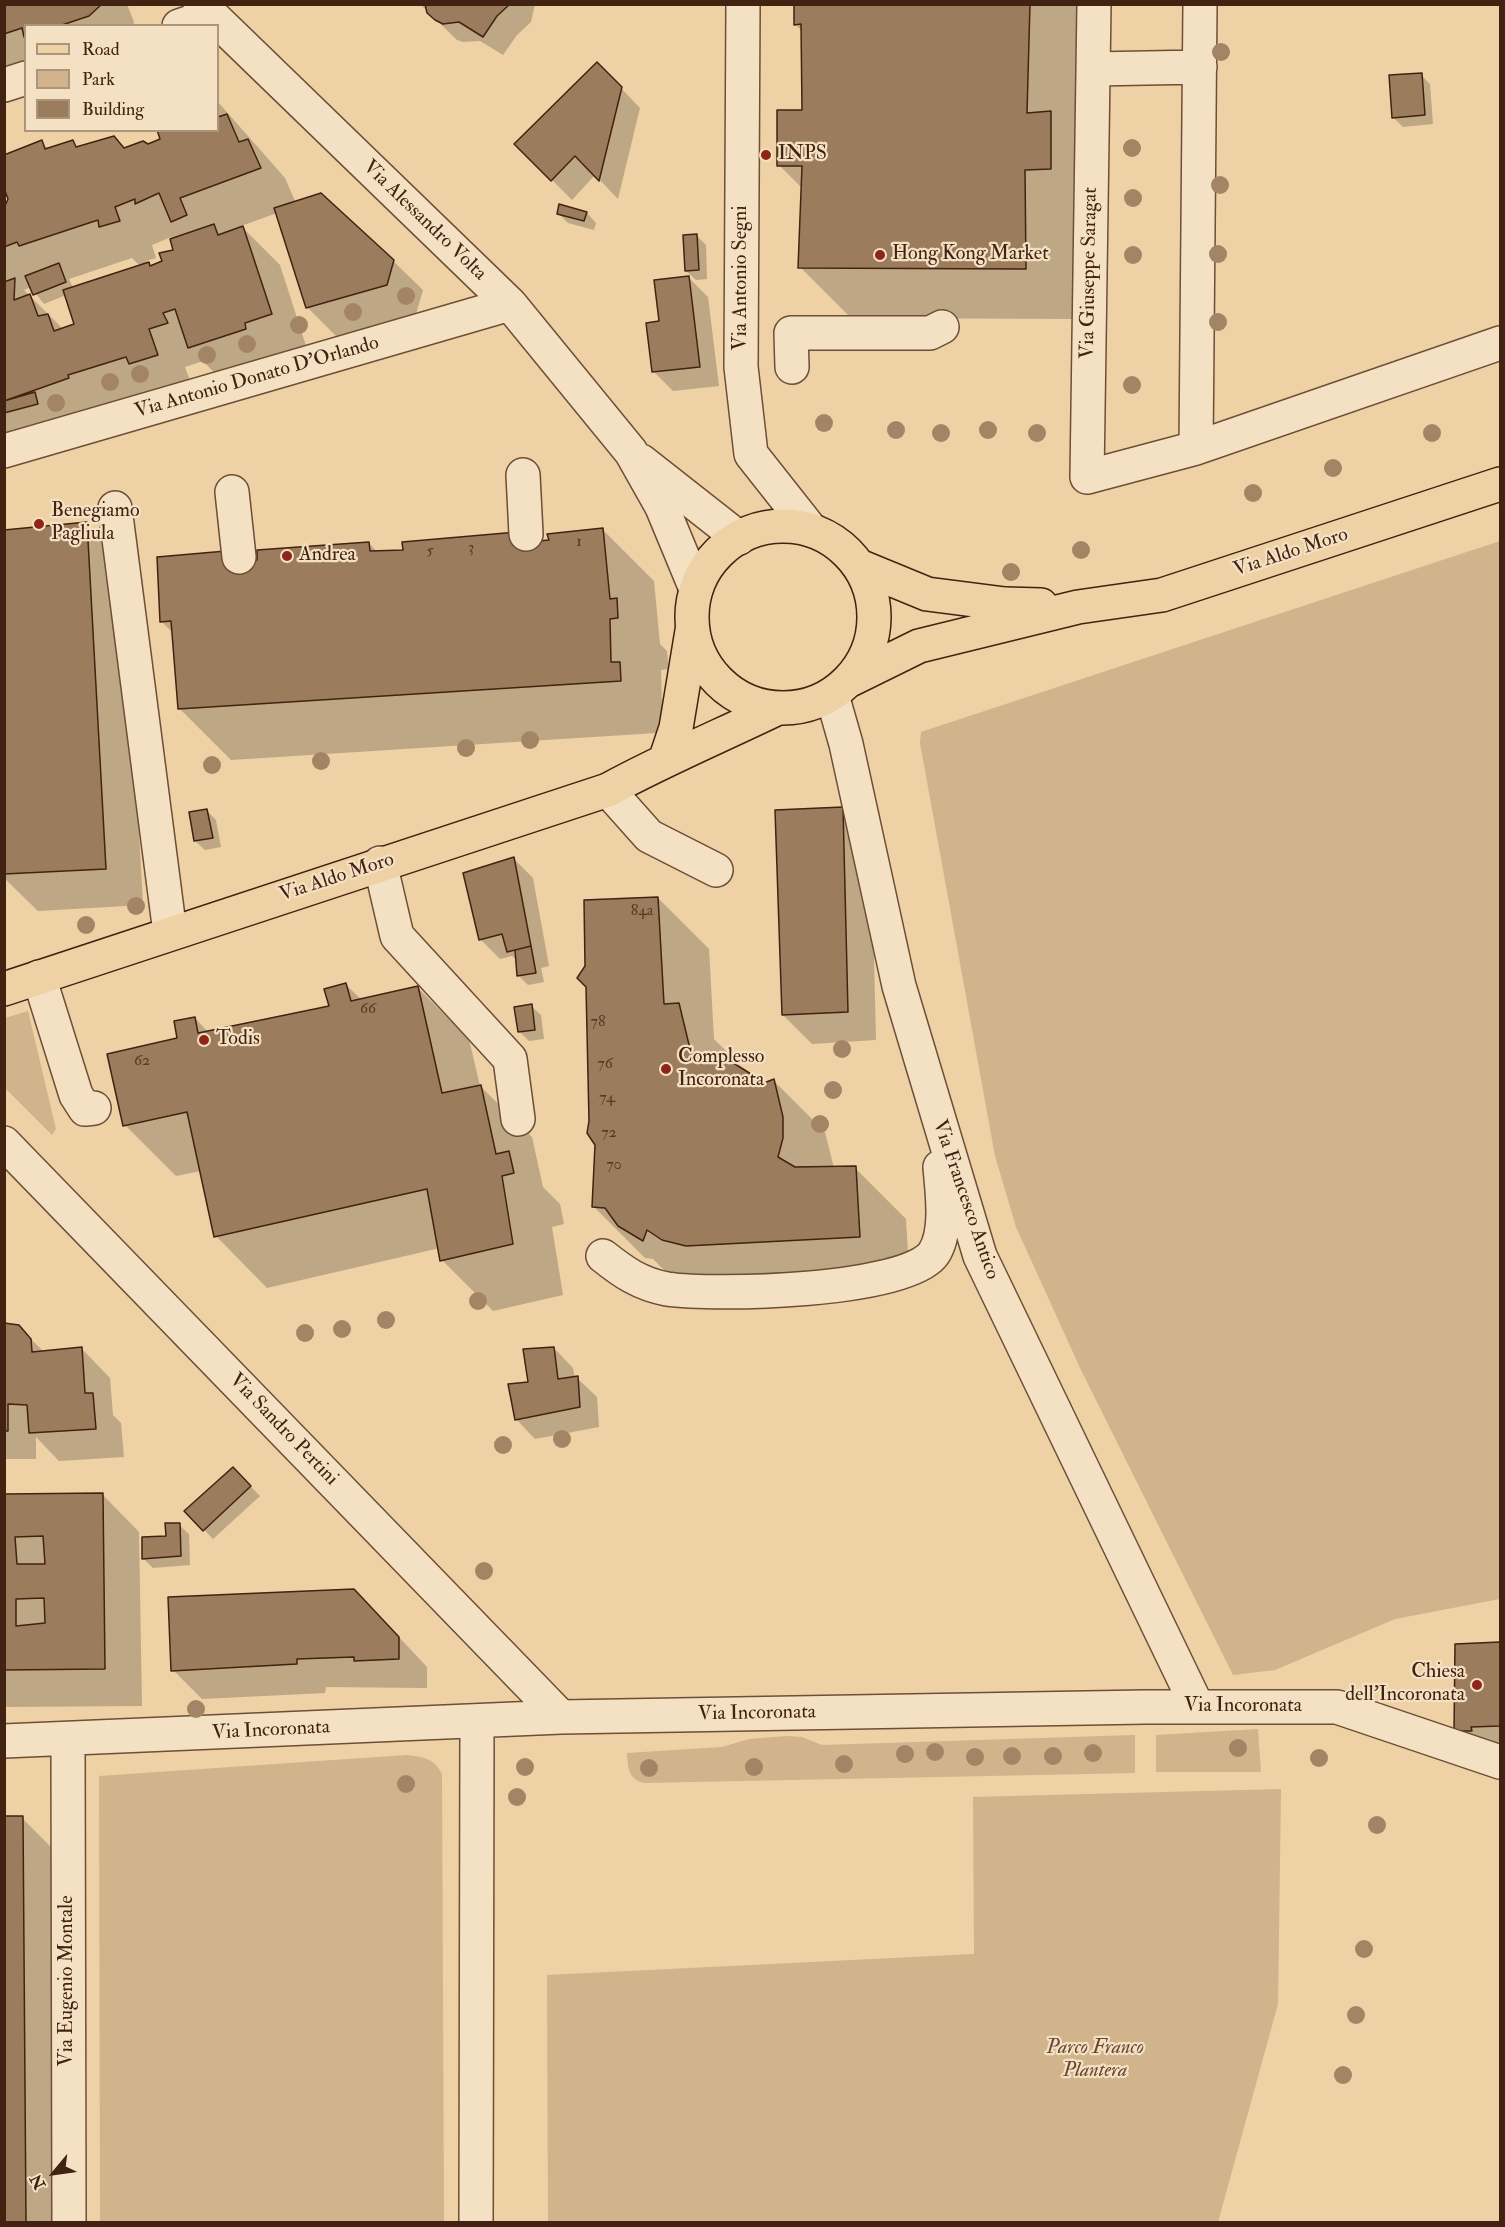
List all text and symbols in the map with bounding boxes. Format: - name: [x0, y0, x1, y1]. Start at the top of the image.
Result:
- legend: [24, 24, 219, 132]
- text: Road: [82, 38, 120, 61]
- text: Park: [82, 68, 115, 91]
- text: Building: [82, 98, 144, 121]
- place label: INPS: [778, 143, 827, 167]
- marker: INPS: [759, 148, 773, 162]
- street label: Via Alessandro Volta: [357, 156, 491, 286]
- street label: Via Giuseppe Saragat: [1077, 187, 1103, 359]
- street label: Via Antonio Segni: [730, 205, 754, 351]
- place label: Hong Kong Market: [892, 243, 1049, 267]
- marker: Hong Kong Market: [873, 248, 887, 262]
- street label: Via Antonio Donato D'Orlando: [132, 332, 382, 424]
- place label: Benegiamo Pagliula: [51, 500, 140, 547]
- marker: Benegiamo Pagliula: [32, 517, 46, 531]
- street label: Via Aldo Moro: [1231, 523, 1351, 583]
- house number: 1: [576, 533, 582, 553]
- house number: 3: [468, 539, 474, 559]
- house number: 5: [426, 542, 434, 562]
- place label: Andrea: [299, 544, 356, 568]
- marker: Andrea: [280, 549, 294, 563]
- street label: Via Aldo Moro: [277, 848, 397, 908]
- house number: 84a: [631, 902, 653, 922]
- house number: 66: [360, 1000, 376, 1020]
- house number: 78: [591, 1013, 605, 1033]
- place label: Todis: [216, 1028, 260, 1052]
- marker: Todis: [197, 1033, 211, 1047]
- place label: Complesso Incoronata: [678, 1046, 764, 1093]
- house number: 62: [134, 1052, 150, 1072]
- house number: 76: [597, 1055, 613, 1075]
- marker: Complesso Incoronata: [659, 1062, 673, 1076]
- house number: 74: [599, 1089, 615, 1109]
- street label: Via Francesco Antico: [926, 1117, 1004, 1283]
- house number: 72: [601, 1124, 617, 1144]
- house number: 70: [606, 1156, 622, 1176]
- street label: Via Sandro Pertini: [223, 1369, 343, 1491]
- place label: Chiesa dell'Incoronata: [1345, 1661, 1465, 1708]
- marker: Chiesa dell'Incoronata: [1470, 1678, 1484, 1692]
- street label: Via Incoronata: [1184, 1695, 1302, 1719]
- street label: Via Incoronata: [698, 1701, 816, 1727]
- street label: Via Incoronata: [211, 1716, 331, 1746]
- street label: Via Eugenio Montale: [56, 1895, 80, 2067]
- park label: Parco Franco Plantera: [1046, 2037, 1144, 2084]
- north arrow: [24, 2143, 84, 2203]
- text: N: [26, 2171, 50, 2193]

